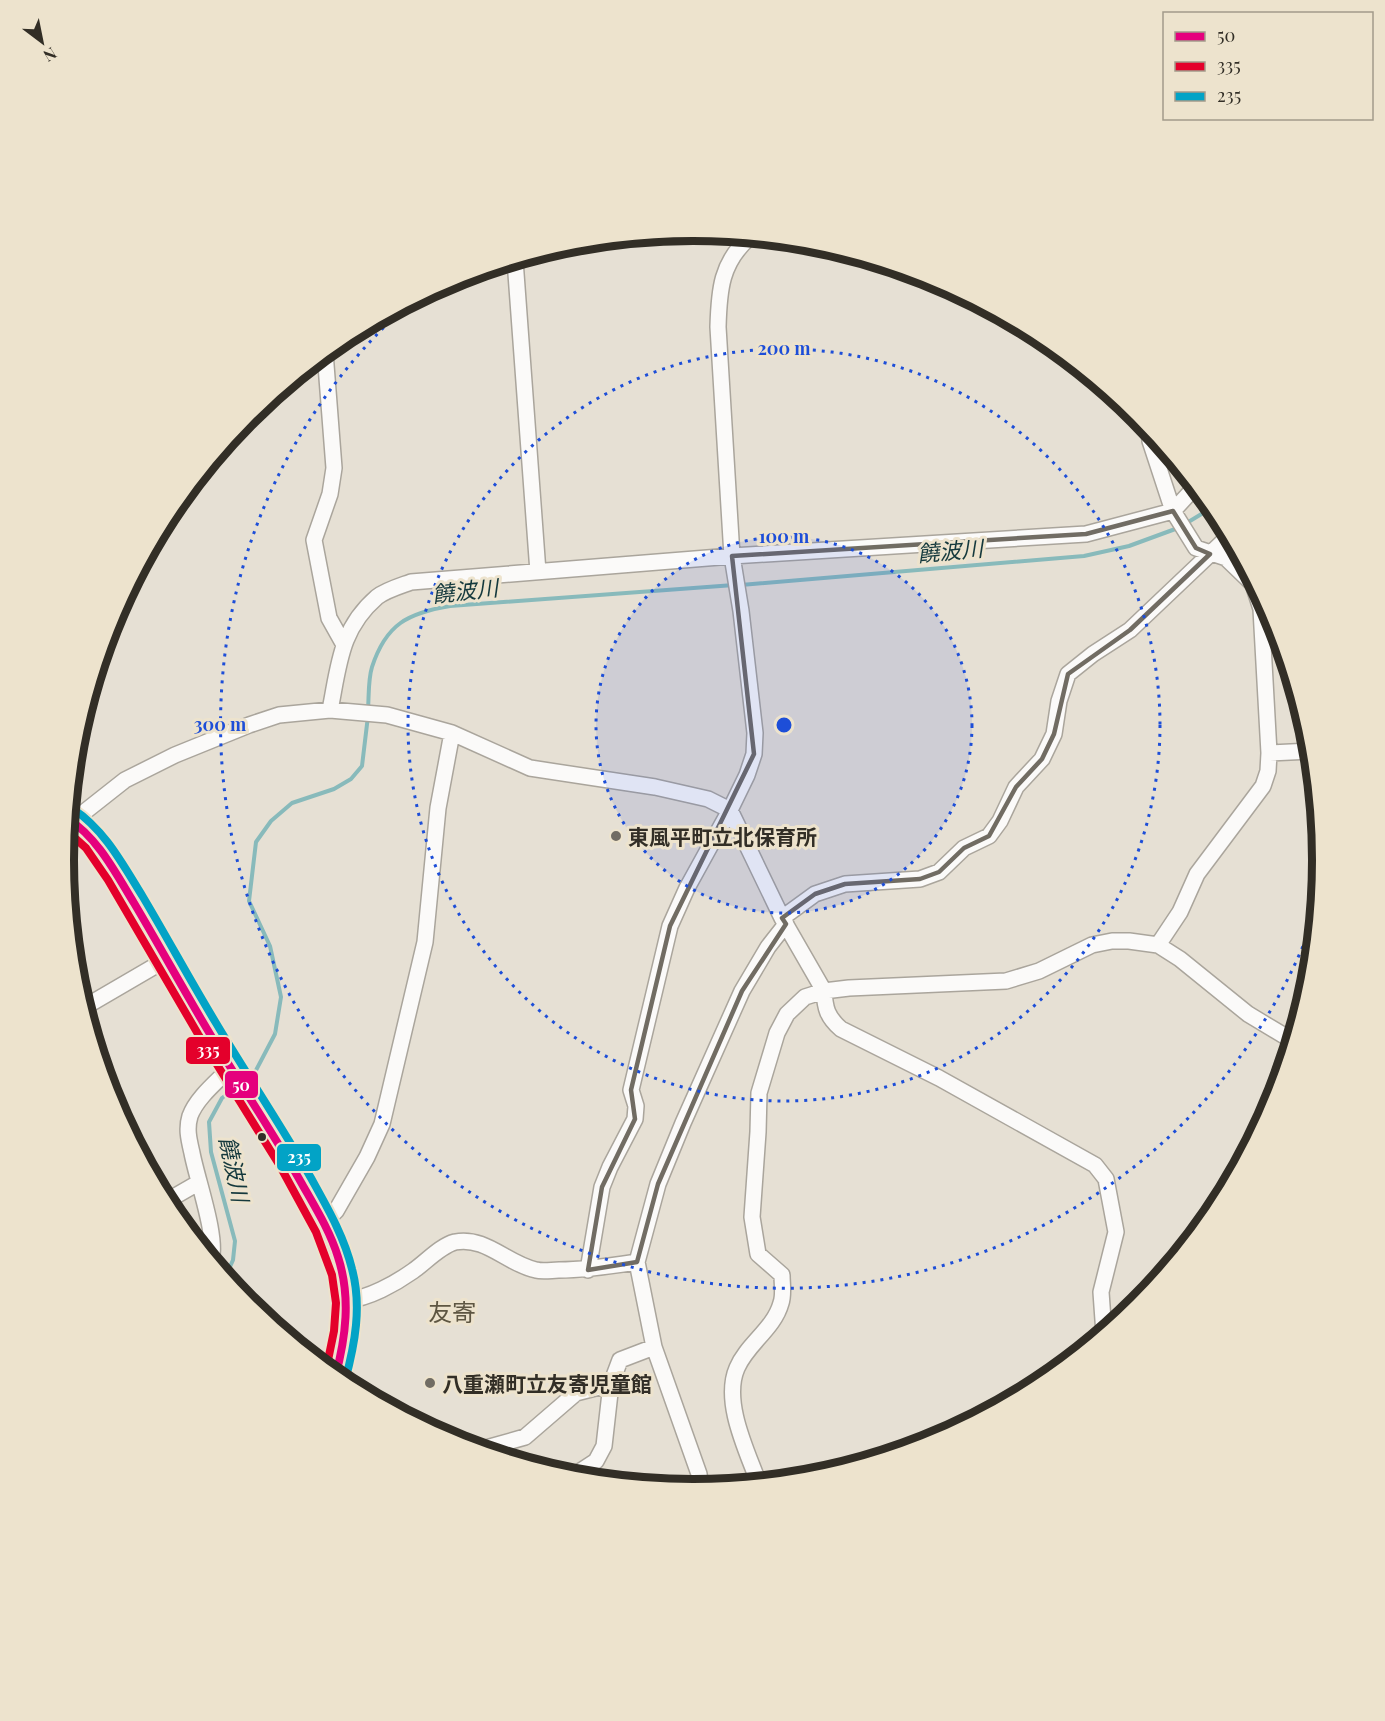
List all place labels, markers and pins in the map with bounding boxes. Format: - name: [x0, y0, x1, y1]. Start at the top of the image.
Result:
- centre of rings: [774, 715, 794, 735]
- place label: 東風平町立北保育所: [628, 822, 817, 850]
- marker: 東風平町立北保育所: [609, 829, 623, 843]
- unlabelled marker: [256, 1131, 268, 1143]
- place label: 八重瀬町立友寄児童館: [442, 1369, 652, 1397]
- marker: 八重瀬町立友寄児童館: [423, 1376, 437, 1390]

